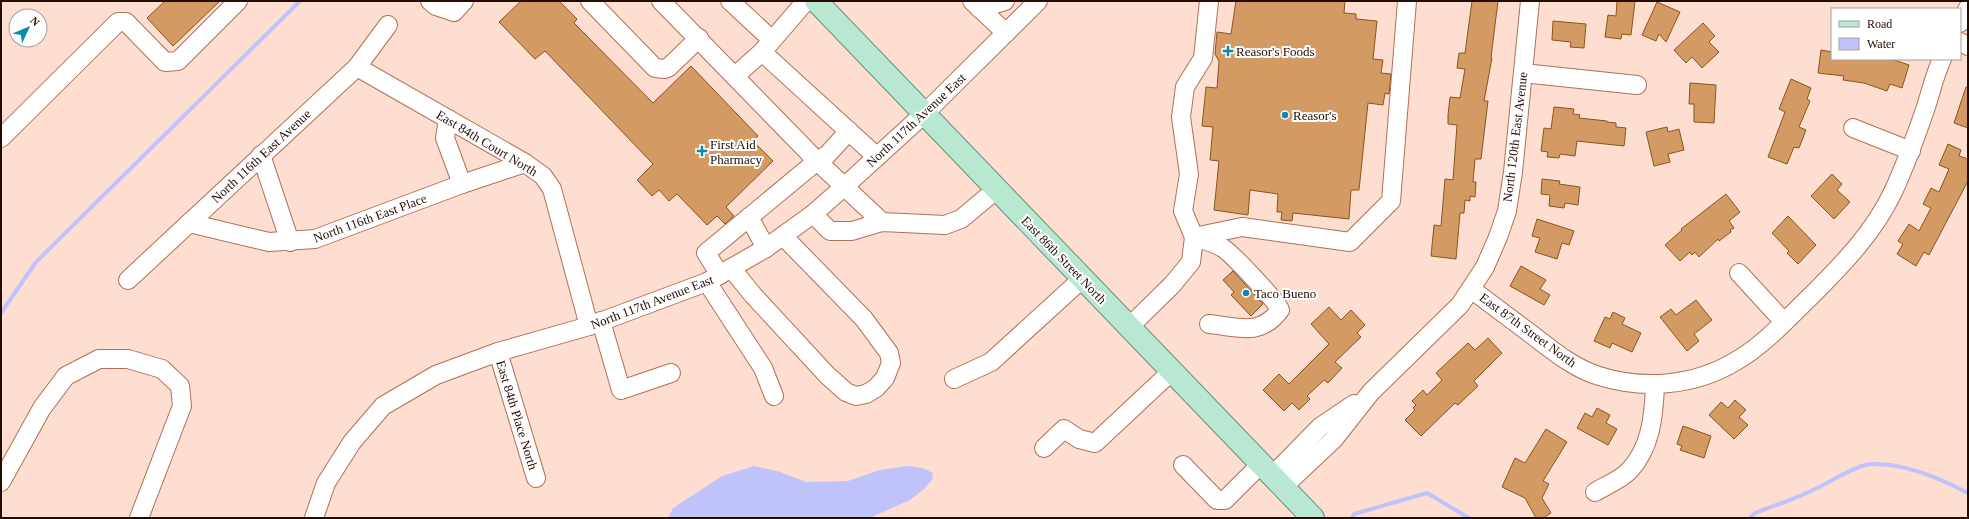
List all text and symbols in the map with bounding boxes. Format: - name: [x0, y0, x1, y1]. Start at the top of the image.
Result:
- north arrow: [8, 8, 48, 48]
- legend: [1831, 8, 1961, 60]
- text: N: [28, 14, 42, 28]
- text: Road: [1867, 17, 1892, 31]
- text: Water: [1867, 37, 1895, 51]
- place label: Reasor's Foods: [1236, 44, 1315, 59]
- marker: Reasor's Foods: [1223, 46, 1233, 56]
- street label: North 117th Avenue East: [863, 70, 969, 170]
- street label: North 120th East Avenue: [1500, 71, 1530, 203]
- street label: North 116th East Avenue: [208, 106, 314, 206]
- street label: East 84th Court North: [434, 107, 541, 179]
- place label: Reasor's: [1293, 108, 1337, 123]
- marker: Reasor's: [1280, 110, 1290, 120]
- place label: First Aid Pharmacy: [710, 137, 762, 167]
- marker: First Aid Pharmacy: [697, 146, 707, 156]
- street label: North 116th East Place: [311, 190, 429, 246]
- street label: East 86th Street North: [1018, 213, 1110, 307]
- street label: North 117th Avenue East: [588, 272, 716, 332]
- place label: Taco Bueno: [1254, 286, 1316, 301]
- marker: Taco Bueno: [1241, 288, 1251, 298]
- street label: East 87th Street North: [1477, 290, 1580, 370]
- street label: East 84th Place North: [493, 358, 541, 472]

